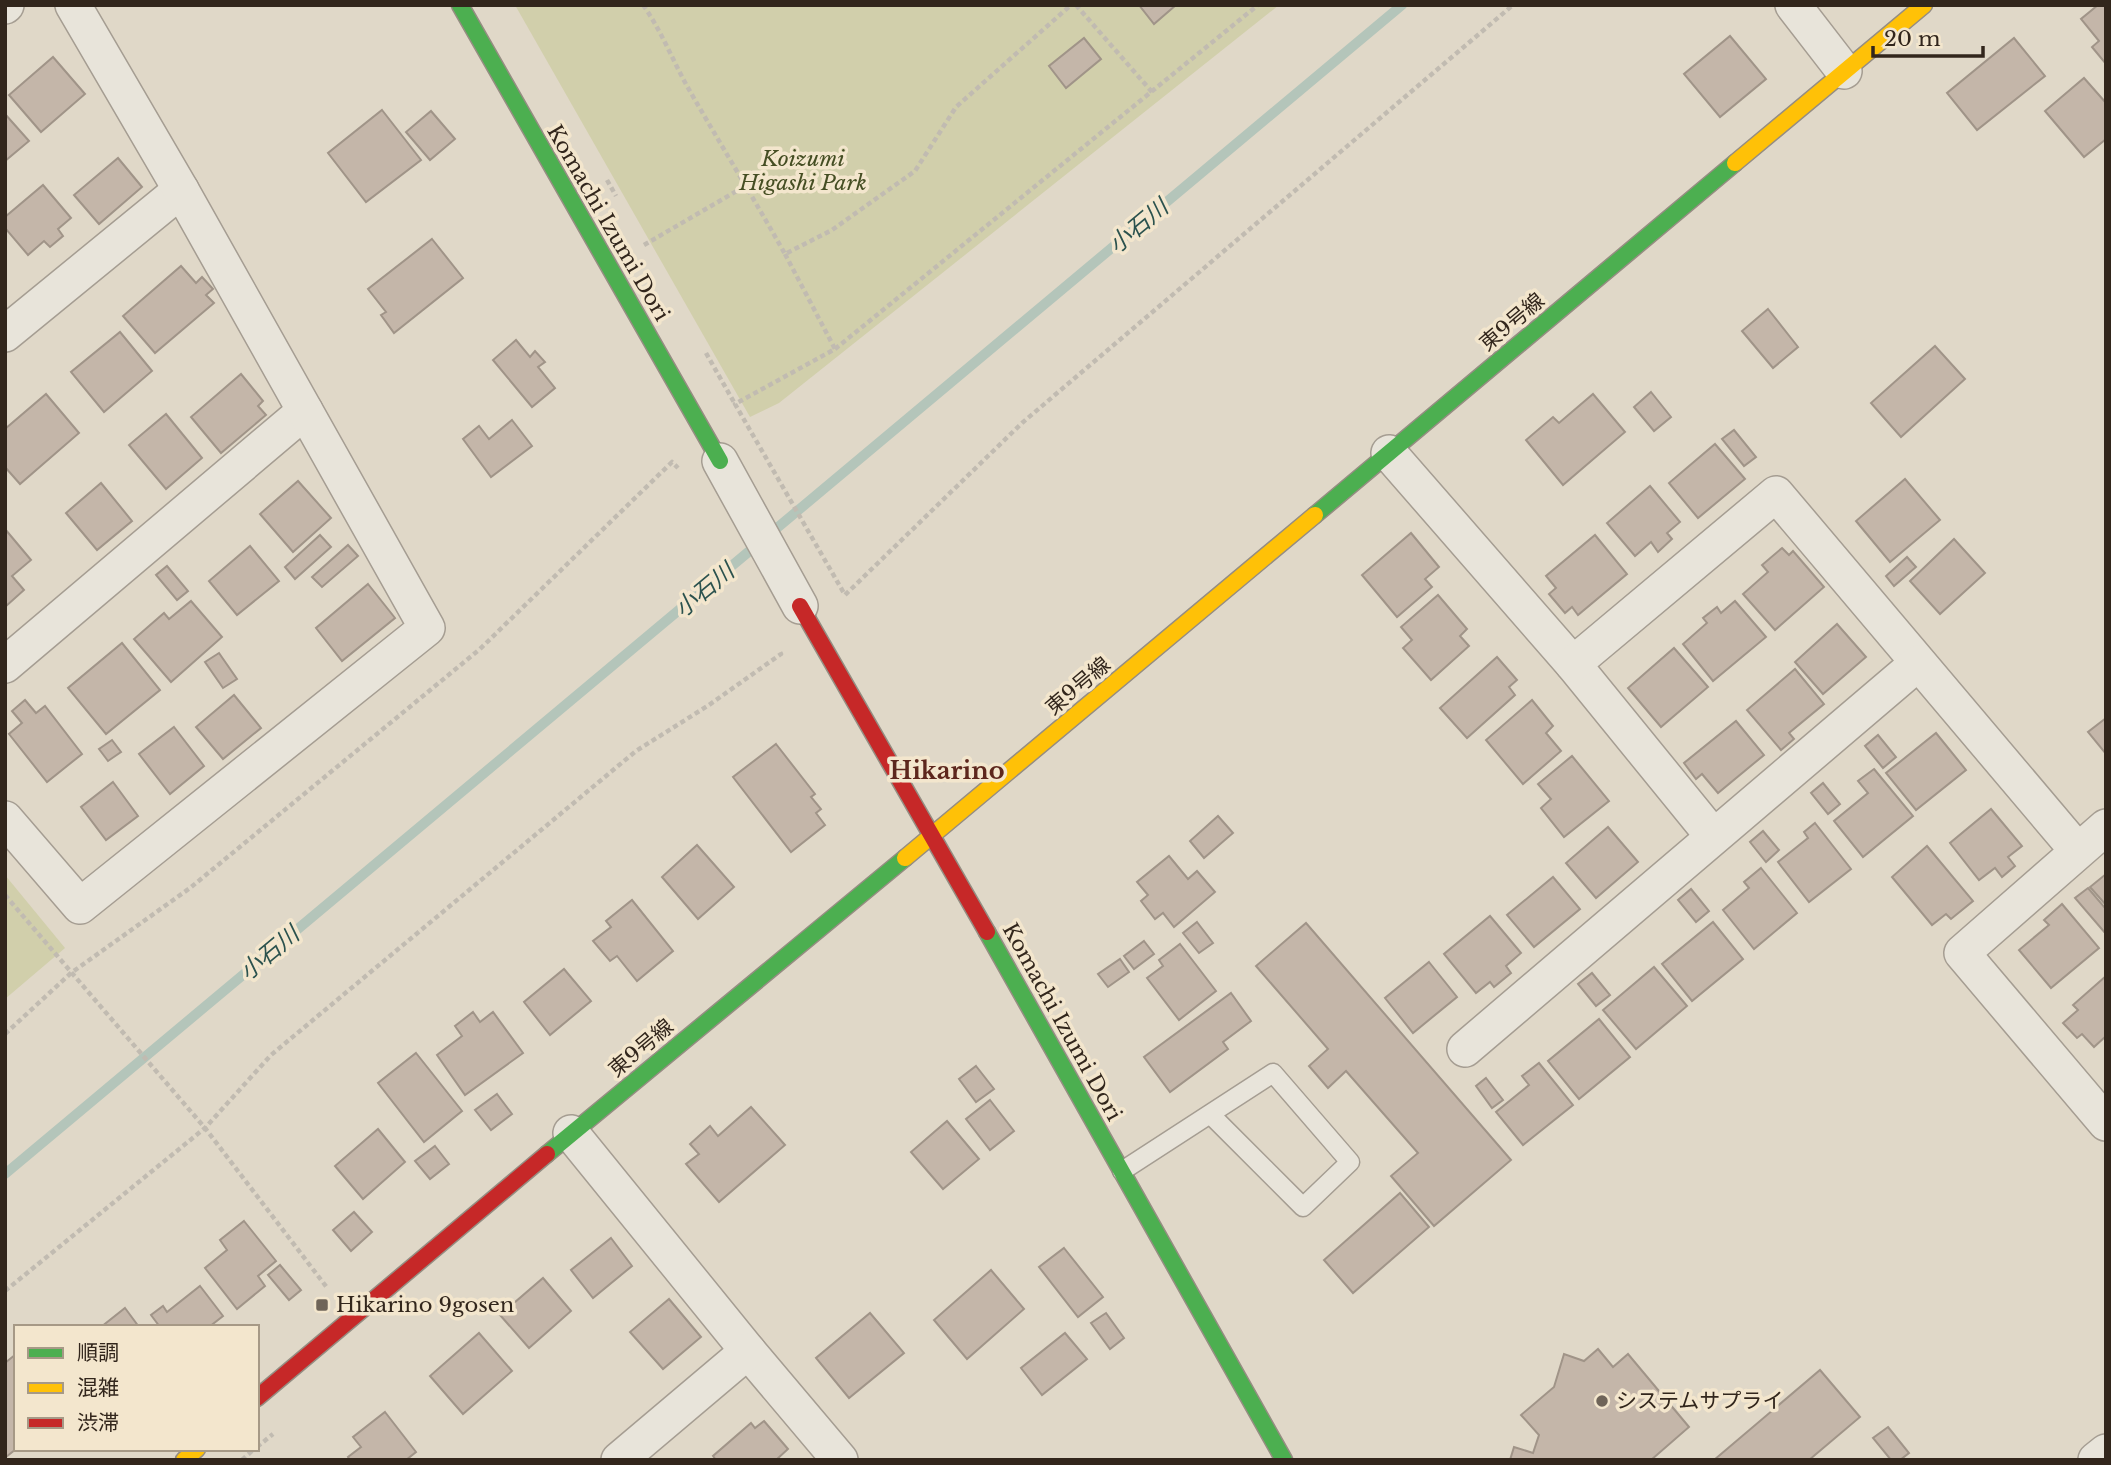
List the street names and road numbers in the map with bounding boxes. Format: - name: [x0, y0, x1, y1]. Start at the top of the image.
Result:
- street label: Komachi Izumi Dori: [541, 120, 675, 326]
- street label: 東9号線: [1474, 287, 1550, 357]
- street label: 東9号線: [1040, 651, 1116, 721]
- street label: Komachi Izumi Dori: [997, 919, 1127, 1125]
- street label: 東9号線: [603, 1013, 679, 1083]

